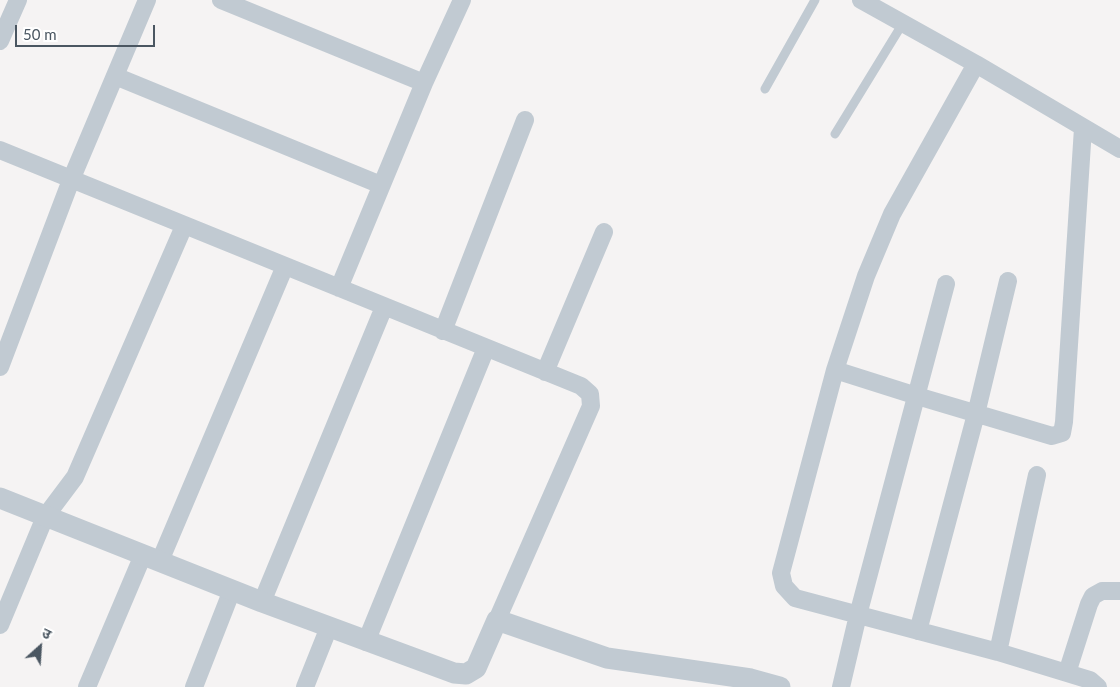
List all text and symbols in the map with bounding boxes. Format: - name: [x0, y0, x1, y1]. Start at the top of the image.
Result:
- scale bar: [18, 15, 158, 47]
- text: 50 m: [23, 25, 57, 43]
- north arrow: [15, 622, 65, 672]
- text: उ: [39, 624, 54, 643]

